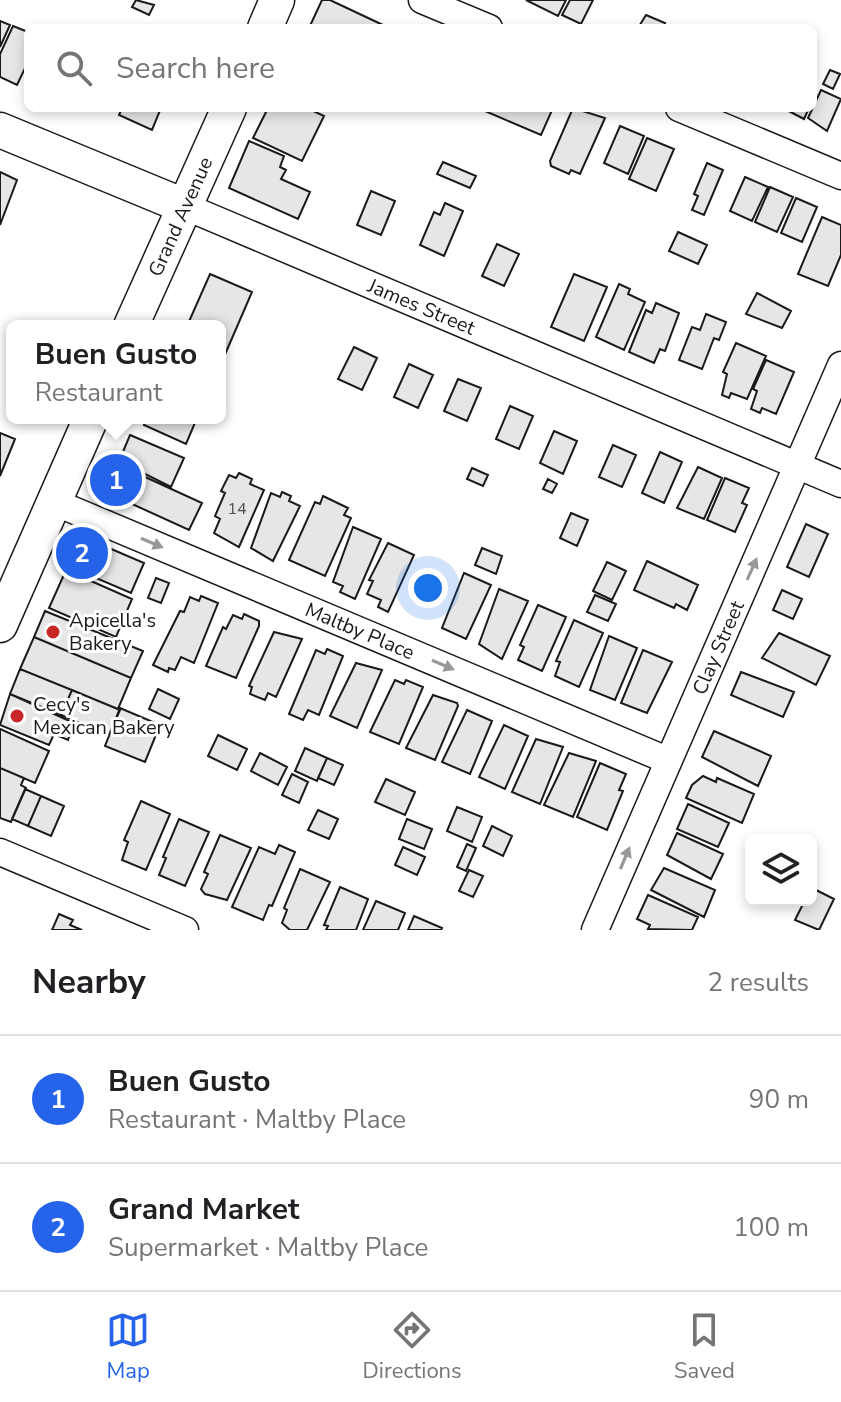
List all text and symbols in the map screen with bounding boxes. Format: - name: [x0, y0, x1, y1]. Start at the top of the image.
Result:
- search box: [24, 24, 817, 112]
- icon: search: [52, 46, 96, 90]
- text: Search here: [116, 48, 275, 89]
- street label: Grand Avenue: [142, 153, 219, 281]
- street label: James Street: [363, 272, 480, 342]
- popup: [6, 320, 226, 424]
- text: Buen Gusto: [35, 334, 197, 375]
- text: Restaurant: [35, 375, 162, 410]
- pin: 1: [90, 450, 142, 510]
- house number: 14: [227, 498, 247, 520]
- pin: 2: [56, 523, 108, 583]
- one-way arrow: [140, 537, 164, 550]
- one-way arrow: [745, 557, 758, 580]
- your location: [408, 568, 448, 608]
- street label: Maltby Place: [301, 596, 419, 666]
- street label: Clay Street: [686, 596, 751, 699]
- place label: Apicella's Bakery: [69, 607, 156, 657]
- marker: Apicella's Bakery: [44, 623, 62, 641]
- one-way arrow: [431, 659, 455, 672]
- place label: Cecy's Mexican Bakery: [33, 691, 175, 741]
- marker: Cecy's Mexican Bakery: [8, 707, 26, 725]
- map controls: [745, 834, 817, 906]
- button: layers: [745, 834, 817, 906]
- one-way arrow: [619, 846, 632, 870]
- text: Nearby: [32, 959, 146, 1005]
- text: 2 results: [708, 965, 809, 1000]
- text: Buen Gusto: [108, 1061, 271, 1102]
- text: 1: [50, 1082, 66, 1117]
- text: 90 m: [749, 1082, 809, 1117]
- text: Restaurant · Maltby Place: [108, 1102, 406, 1137]
- text: Grand Market: [108, 1189, 299, 1230]
- text: 2: [50, 1210, 66, 1245]
- text: 100 m: [733, 1210, 809, 1245]
- text: Supermarket · Maltby Place: [108, 1230, 428, 1265]
- tab: Map: [106, 1308, 150, 1386]
- tab: Directions: [363, 1308, 462, 1386]
- tab: Saved: [674, 1308, 735, 1386]

